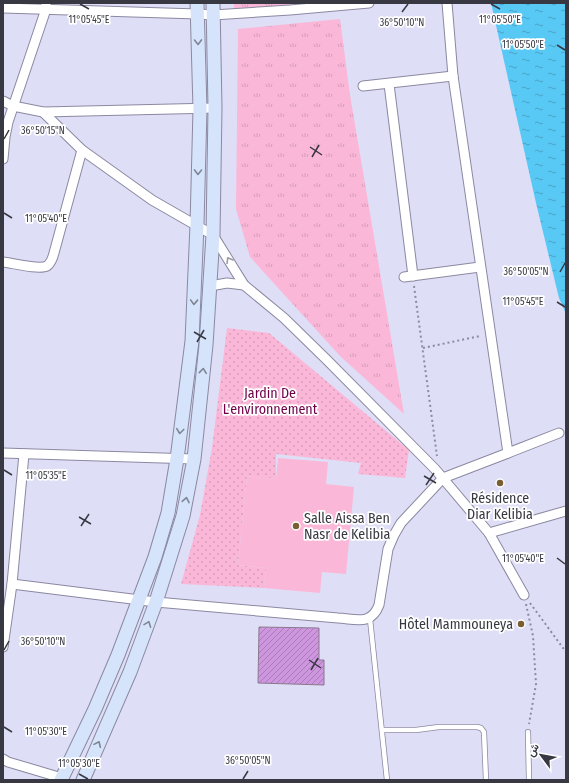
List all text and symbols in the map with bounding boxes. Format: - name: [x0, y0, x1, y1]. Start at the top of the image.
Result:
- text: 11°05'45"E: [69, 14, 110, 26]
- text: 11°05'50"E: [479, 14, 521, 26]
- text: 36°50'10"N: [380, 17, 424, 29]
- one-way arrow: [194, 39, 202, 45]
- text: 11°05'50"E: [502, 39, 544, 51]
- text: 36°50'15"N: [21, 125, 65, 137]
- one-way arrow: [194, 169, 202, 175]
- text: 11°05'40"E: [25, 213, 67, 225]
- one-way arrow: [226, 257, 233, 264]
- text: 36°50'05"N: [503, 266, 549, 278]
- text: 11°05'45"E: [503, 296, 544, 308]
- one-way arrow: [189, 299, 198, 305]
- one-way arrow: [198, 368, 207, 374]
- park label: Jardin De L'environnement: [223, 385, 318, 418]
- one-way arrow: [176, 428, 185, 434]
- text: 11°05'35"E: [25, 470, 67, 482]
- marker: Résidence Diar Kelibia: [495, 478, 505, 488]
- place label: Résidence Diar Kelibia: [467, 490, 533, 523]
- one-way arrow: [181, 497, 189, 503]
- place label: Salle Aissa Ben Nasr de Kelibia: [304, 510, 390, 543]
- marker: Salle Aissa Ben Nasr de Kelibia: [291, 521, 301, 531]
- text: 11°05'40"E: [502, 553, 544, 565]
- place label: Hôtel Mammouneya: [399, 616, 513, 633]
- marker: Hôtel Mammouneya: [516, 619, 526, 629]
- one-way arrow: [143, 621, 151, 628]
- text: 36°50'10"N: [21, 636, 65, 648]
- text: 11°05'30"E: [25, 726, 67, 738]
- north arrow: [521, 735, 561, 775]
- one-way arrow: [93, 741, 101, 749]
- text: ش: [524, 741, 542, 759]
- text: 36°50'05"N: [225, 755, 271, 767]
- text: 11°05'30"E: [58, 758, 100, 770]

